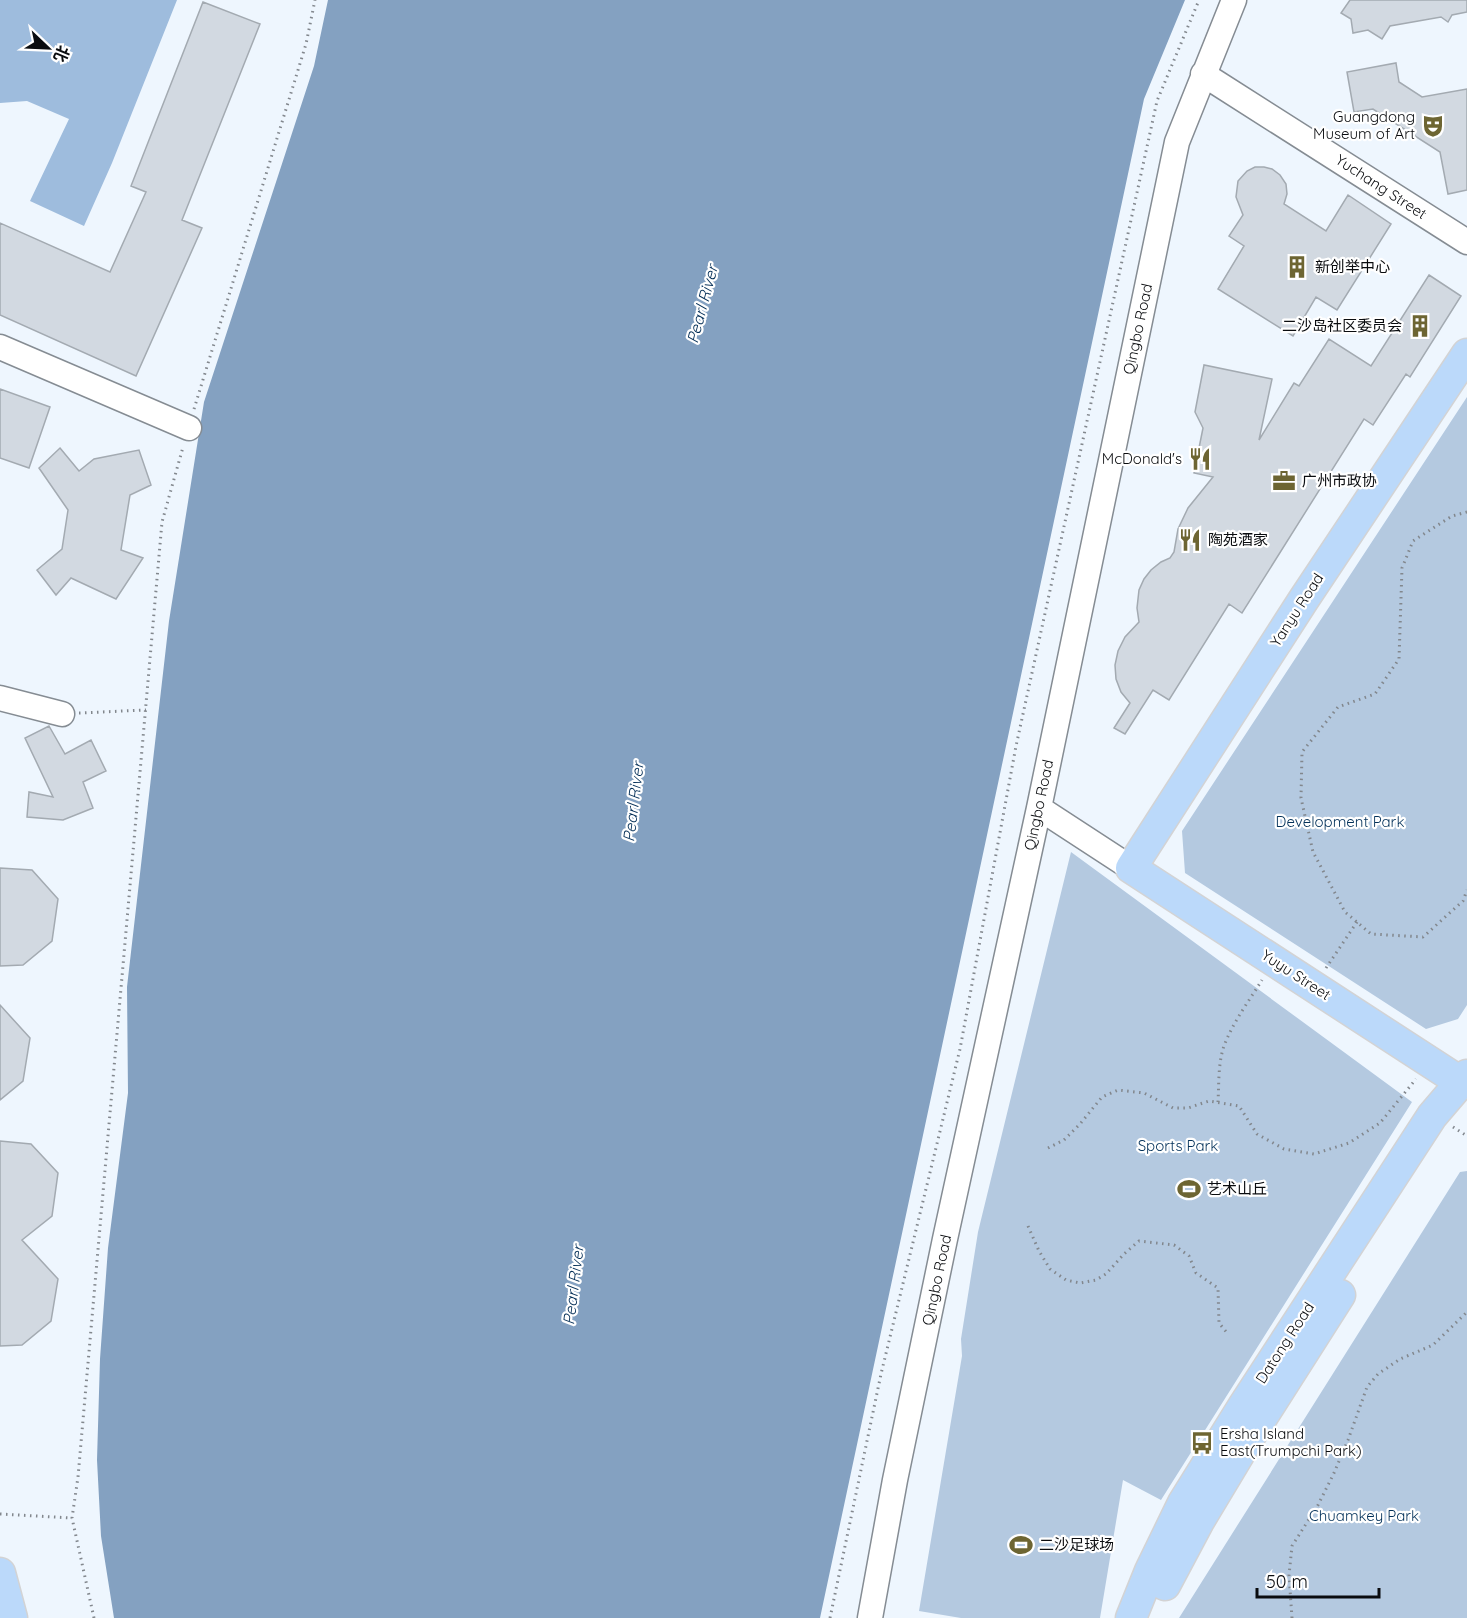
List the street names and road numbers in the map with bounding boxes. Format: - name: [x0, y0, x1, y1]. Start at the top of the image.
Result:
- street label: Yuchang Street: [1332, 150, 1431, 223]
- street label: Qingbo Road: [1119, 282, 1156, 376]
- street label: Yanyu Road: [1266, 569, 1327, 650]
- street label: Qingbo Road: [1020, 758, 1057, 852]
- street label: Yuyu Street: [1258, 945, 1334, 1004]
- street label: Qingbo Road: [918, 1233, 955, 1327]
- street label: Datong Road: [1251, 1298, 1318, 1387]

